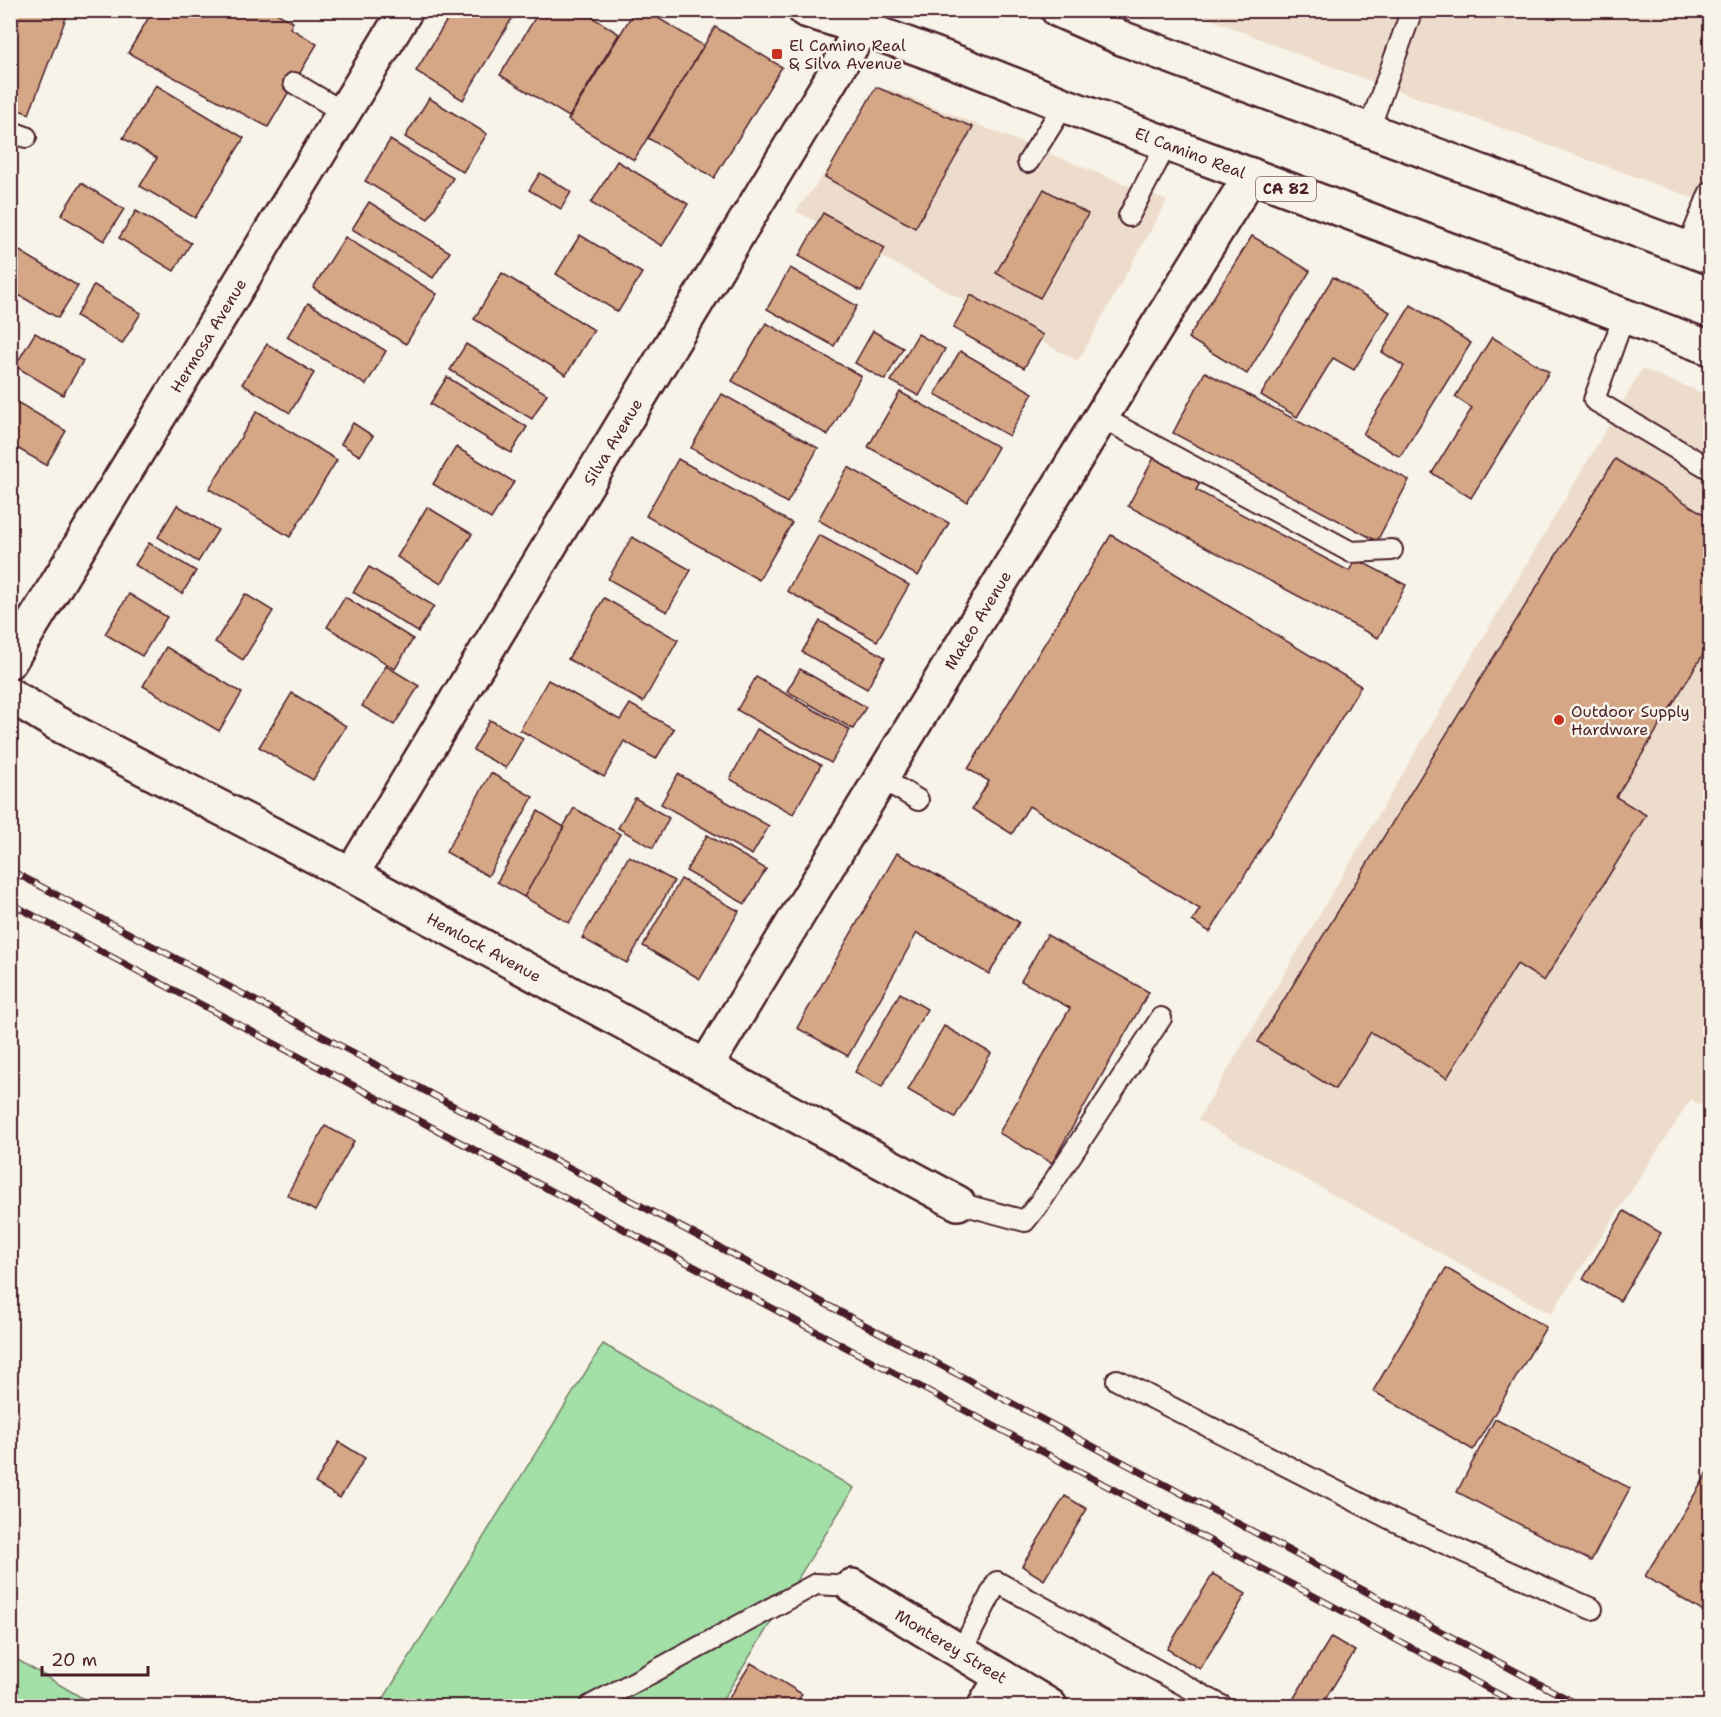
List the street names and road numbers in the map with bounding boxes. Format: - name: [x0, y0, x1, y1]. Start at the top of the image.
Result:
- street label: El Camino Real: [1132, 122, 1249, 183]
- road number: CA 82: [1256, 177, 1316, 201]
- street label: Hermosa Avenue: [165, 274, 251, 397]
- street label: Silva Avenue: [578, 394, 647, 489]
- street label: Mateo Avenue: [939, 567, 1016, 673]
- street label: Hemlock Avenue: [423, 907, 545, 986]
- street label: Monterey Street: [891, 1604, 1011, 1688]

